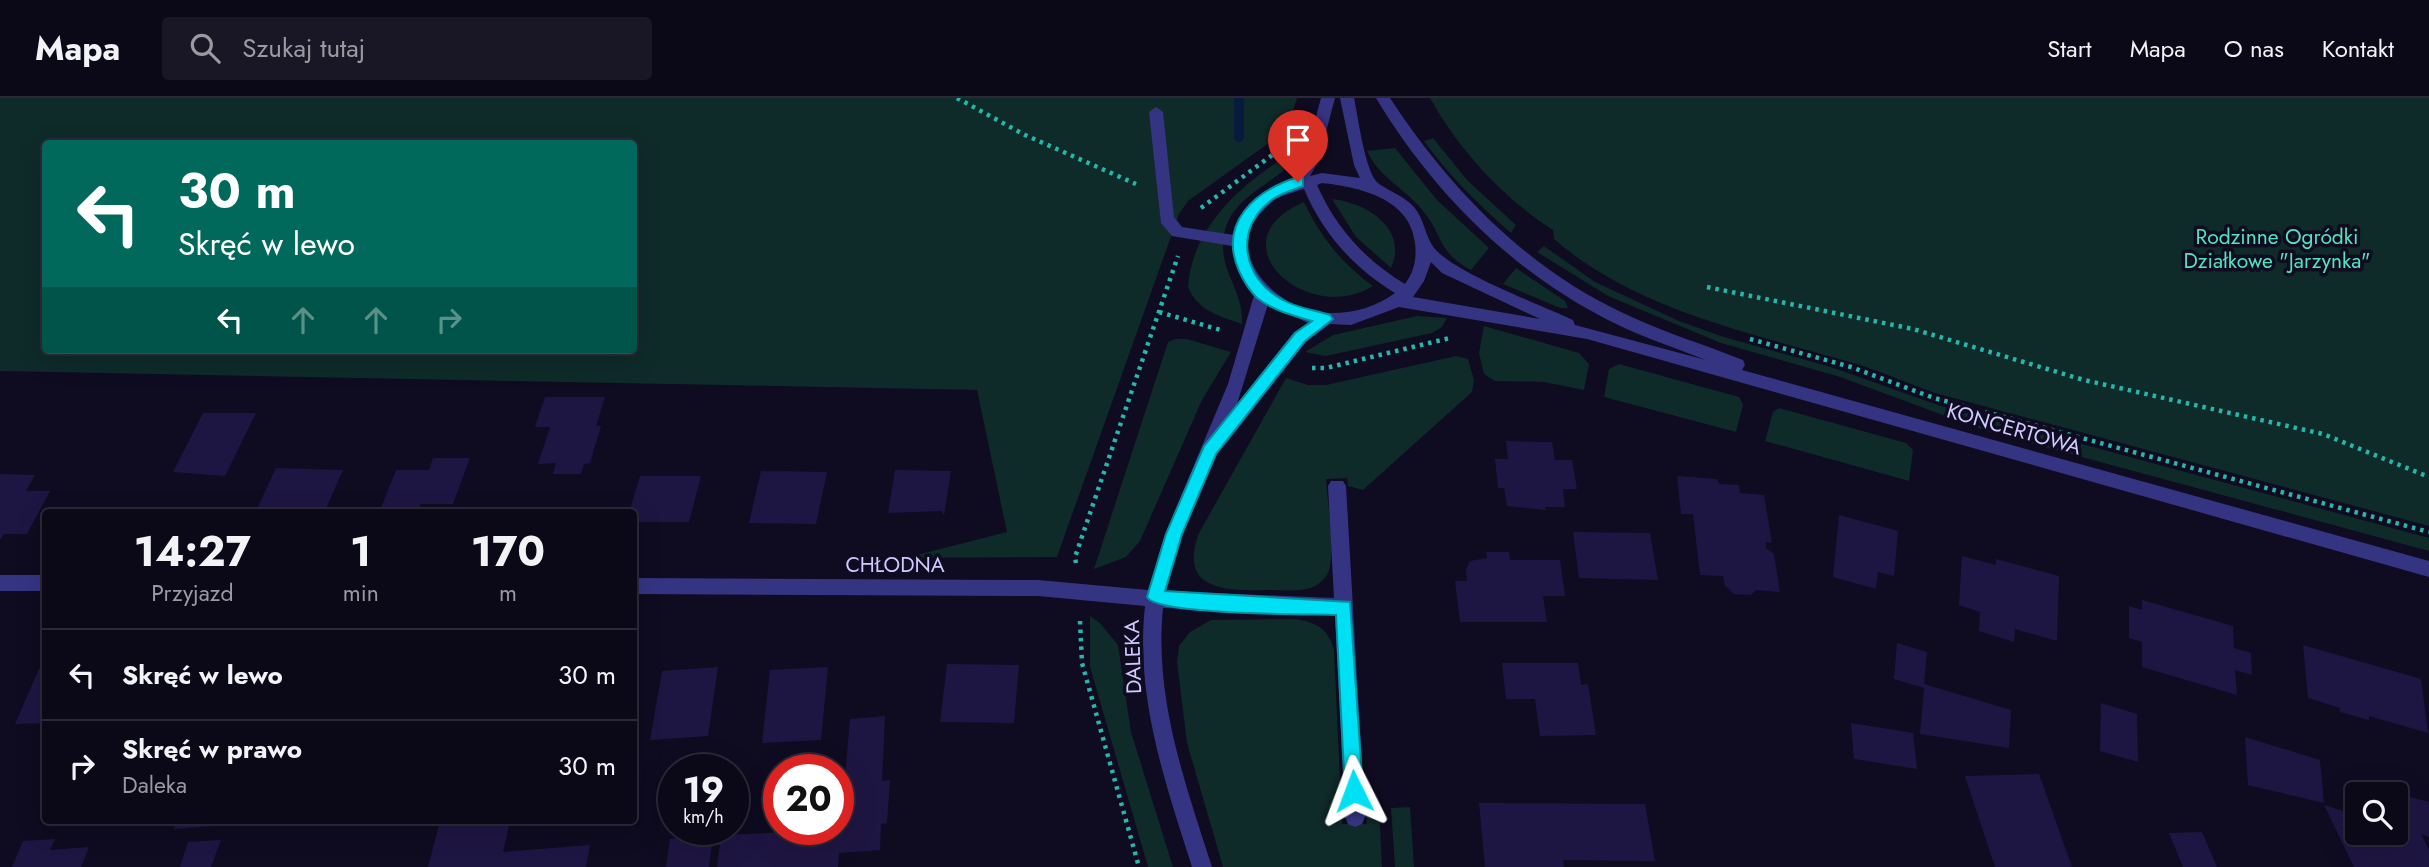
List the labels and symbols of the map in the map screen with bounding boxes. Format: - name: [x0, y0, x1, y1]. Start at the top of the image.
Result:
- pin: [1268, 110, 1328, 182]
- park label: Rodzinne Ogródki Działkowe "Jarzynka": [2184, 222, 2370, 276]
- street label: KONCERTOWA: [1943, 395, 2085, 463]
- street label: CHŁODNA: [845, 550, 945, 580]
- street label: DALEKA: [1117, 619, 1149, 695]
- speed limit sign: 20: [763, 754, 854, 845]
- position arrow: [1317, 754, 1391, 828]

